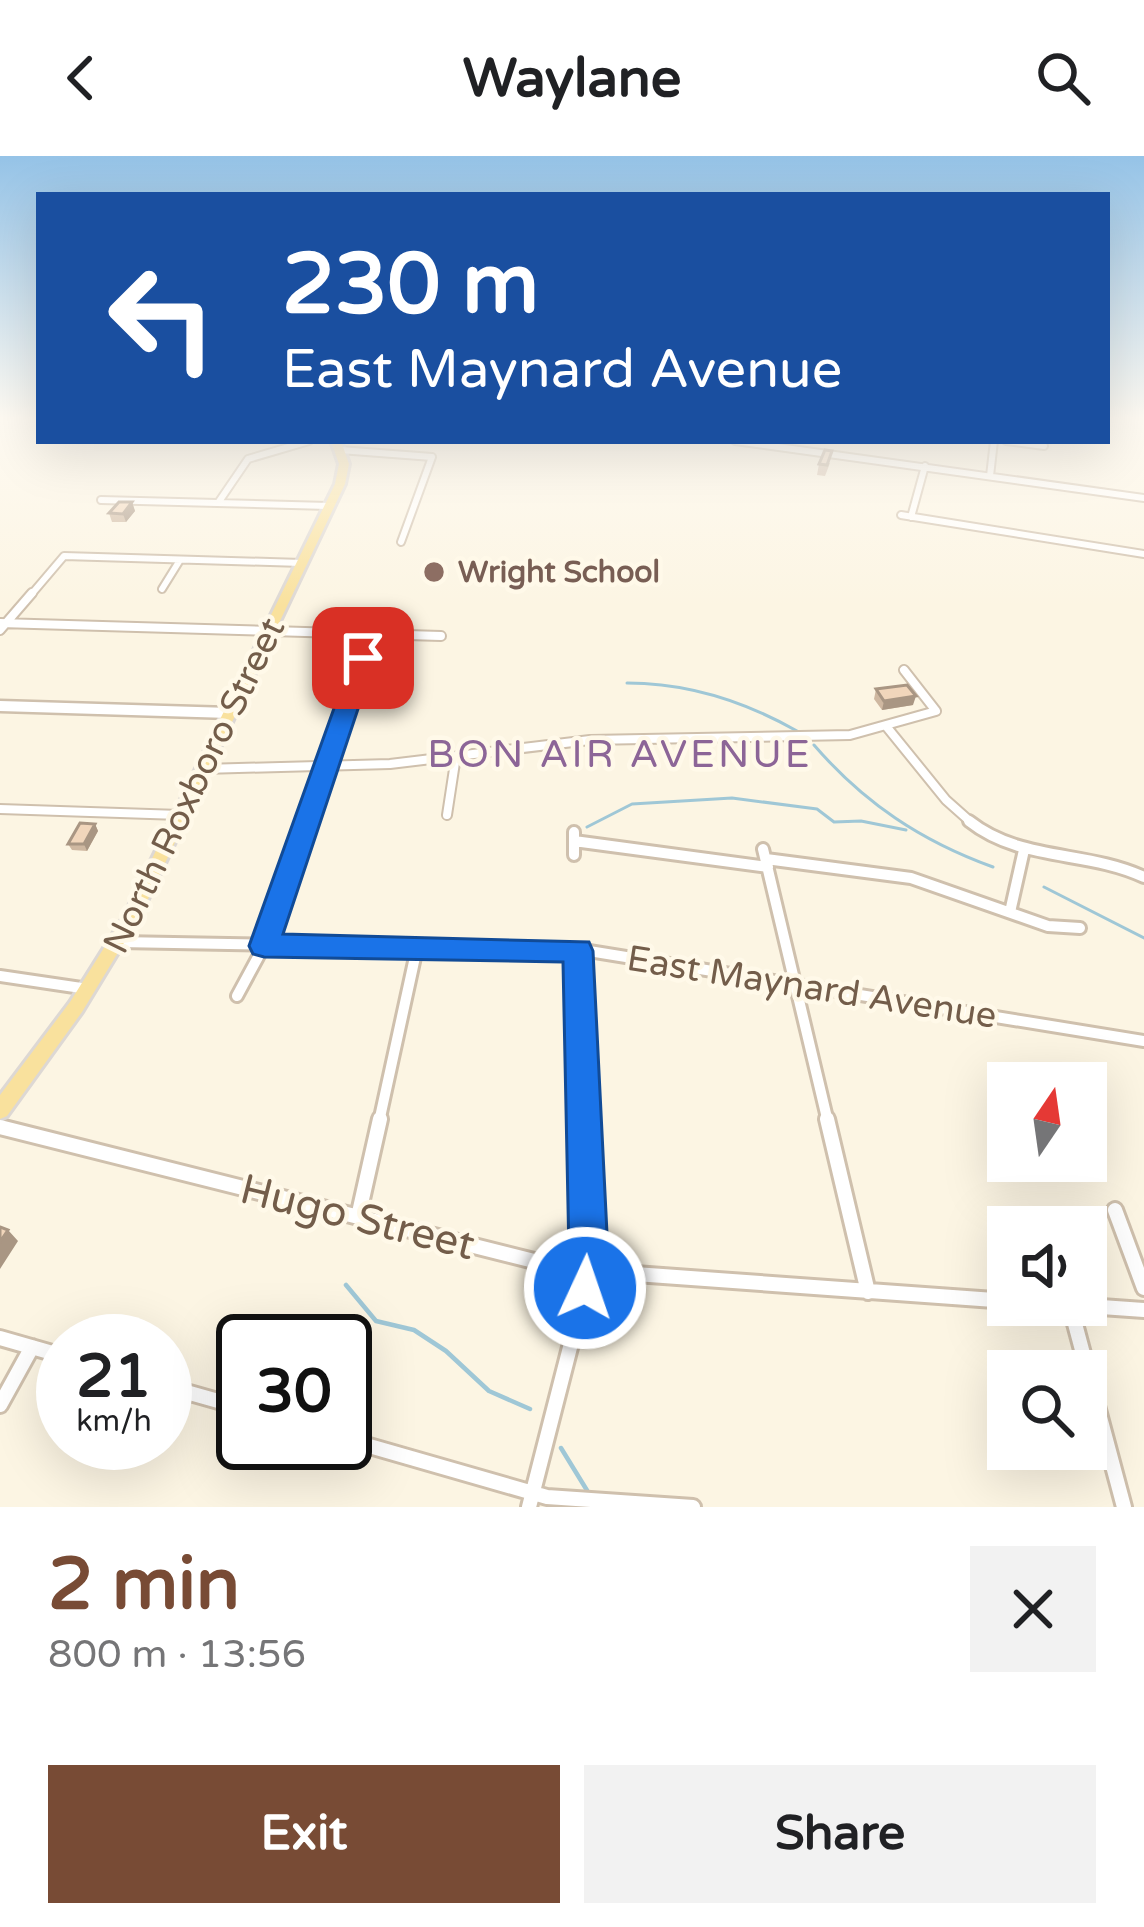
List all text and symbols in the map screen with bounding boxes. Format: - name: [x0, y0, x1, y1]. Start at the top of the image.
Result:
- icon: back: [48, 45, 114, 111]
- icon: search: [1030, 45, 1096, 111]
- text: Waylane: [463, 46, 681, 111]
- text: 230 m: [282, 235, 539, 336]
- icon: left: [84, 240, 240, 396]
- text: East Maynard Avenue: [282, 337, 842, 402]
- place label: Wright School: [458, 554, 660, 591]
- marker: Wright School: [421, 559, 447, 585]
- pin: [312, 607, 414, 709]
- street label: North Roxboro Street: [94, 611, 294, 960]
- icon: arrive: [330, 625, 396, 691]
- district label: BON AIR AVENUE: [427, 731, 813, 778]
- street label: East Maynard Avenue: [624, 937, 1000, 1038]
- north arrow: [987, 1062, 1107, 1182]
- map controls: [987, 1062, 1107, 1470]
- street label: Hugo Street: [235, 1164, 480, 1271]
- button: sound: [987, 1206, 1107, 1326]
- position arrow: [522, 1225, 648, 1351]
- speed limit sign: 30: [216, 1314, 372, 1470]
- text: 21: [76, 1341, 152, 1413]
- button: search: [987, 1350, 1107, 1470]
- text: km/h: [76, 1403, 152, 1440]
- text: 2 min: [48, 1542, 240, 1629]
- button: close: [970, 1546, 1096, 1672]
- text: 800 m · 13:56: [48, 1631, 306, 1678]
- button: Exit: [48, 1765, 560, 1903]
- button: Share: [584, 1765, 1096, 1903]

